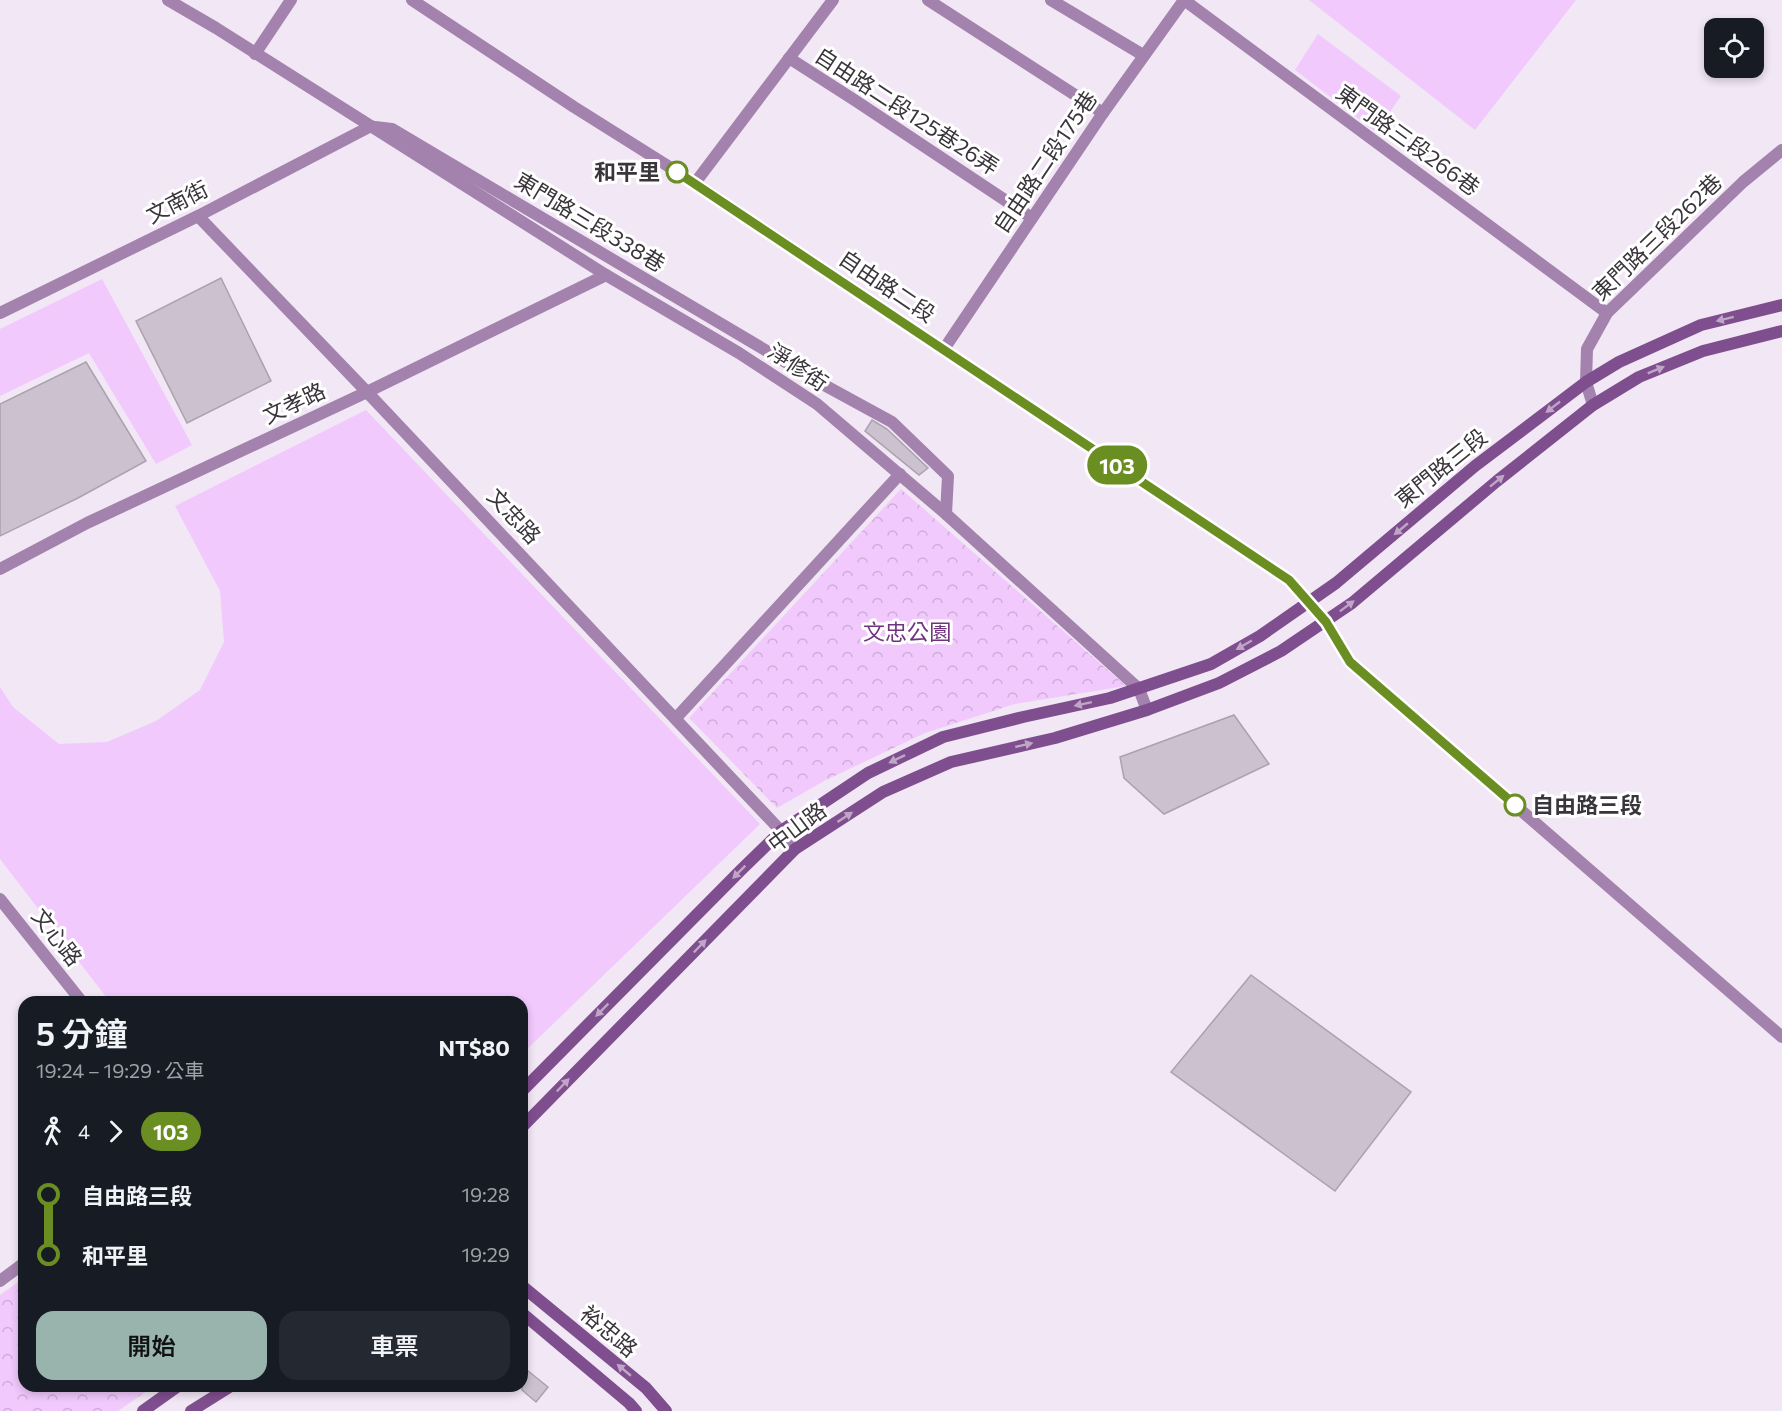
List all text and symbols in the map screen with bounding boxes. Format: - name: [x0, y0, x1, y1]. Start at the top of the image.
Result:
- map controls: [1704, 18, 1764, 78]
- button: locate: [1704, 18, 1764, 78]
- street label: 自由路二段125巷26弄: [810, 41, 1004, 180]
- street label: 東門路三段266巷: [1331, 78, 1485, 201]
- street label: 自由路二段175巷: [987, 86, 1102, 238]
- place label: 和平里: [594, 158, 660, 185]
- marker: 和平里: [666, 161, 688, 183]
- street label: 東門路三段338巷: [510, 166, 670, 277]
- street label: 東門路三段262巷: [1586, 168, 1727, 305]
- street label: 文南街: [141, 175, 212, 229]
- street label: 自由路二段: [834, 244, 940, 328]
- one-way arrow: [1716, 314, 1734, 324]
- street label: 淨修街: [763, 337, 833, 396]
- one-way arrow: [1647, 365, 1665, 374]
- street label: 文孝路: [258, 376, 329, 429]
- one-way arrow: [1545, 400, 1560, 412]
- street label: 東門路三段: [1389, 423, 1492, 513]
- line badge: 103: [1082, 446, 1152, 484]
- text: 103: [1099, 453, 1135, 478]
- one-way arrow: [1489, 474, 1505, 487]
- street label: 文忠路: [482, 482, 547, 549]
- one-way arrow: [1394, 522, 1409, 535]
- one-way arrow: [1339, 600, 1355, 612]
- park label: 文忠公園: [863, 618, 951, 645]
- one-way arrow: [1236, 639, 1253, 649]
- one-way arrow: [1073, 700, 1092, 709]
- one-way arrow: [1014, 740, 1033, 749]
- one-way arrow: [888, 755, 905, 764]
- place label: 自由路三段: [1532, 791, 1642, 818]
- marker: 自由路三段: [1504, 794, 1526, 816]
- street label: 中山路: [762, 796, 831, 857]
- one-way arrow: [836, 812, 853, 823]
- one-way arrow: [732, 864, 746, 878]
- street label: 文心路: [26, 902, 88, 971]
- one-way arrow: [692, 940, 706, 954]
- one-way arrow: [595, 1003, 609, 1017]
- text: 5 分鐘: [36, 1012, 127, 1053]
- text: NT$80: [438, 1034, 510, 1061]
- text: 19:24 – 19:29 · 公車: [36, 1058, 205, 1082]
- one-way arrow: [556, 1078, 570, 1093]
- icon: walk: [36, 1115, 69, 1148]
- icon: forward: [99, 1115, 132, 1148]
- text: 4: [78, 1119, 90, 1143]
- text: 103: [153, 1119, 189, 1144]
- text: 自由路三段: [82, 1182, 192, 1209]
- text: 19:28: [461, 1182, 510, 1206]
- text: 和平里: [82, 1242, 148, 1269]
- text: 19:29: [461, 1242, 510, 1266]
- street label: 裕忠路: [575, 1299, 643, 1362]
- button: 開始: [36, 1311, 267, 1380]
- button: 車票: [279, 1311, 510, 1380]
- one-way arrow: [617, 1365, 632, 1377]

